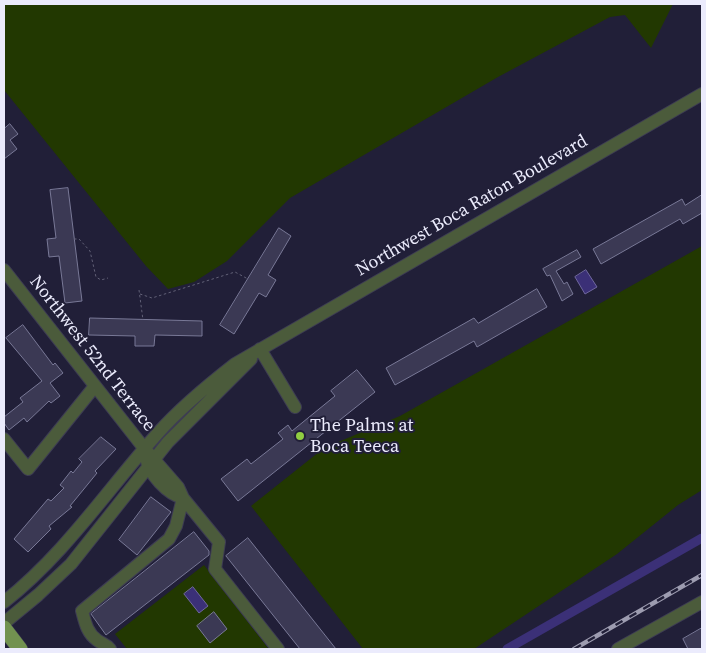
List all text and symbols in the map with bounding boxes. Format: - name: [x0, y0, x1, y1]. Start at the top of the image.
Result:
- street label: Northwest Boca Raton Boulevard: [352, 131, 592, 281]
- street label: Northwest 52nd Terrace: [24, 272, 160, 436]
- place label: The Palms at Boca Teeca: [310, 415, 413, 458]
- marker: The Palms at Boca Teeca: [294, 430, 306, 442]

